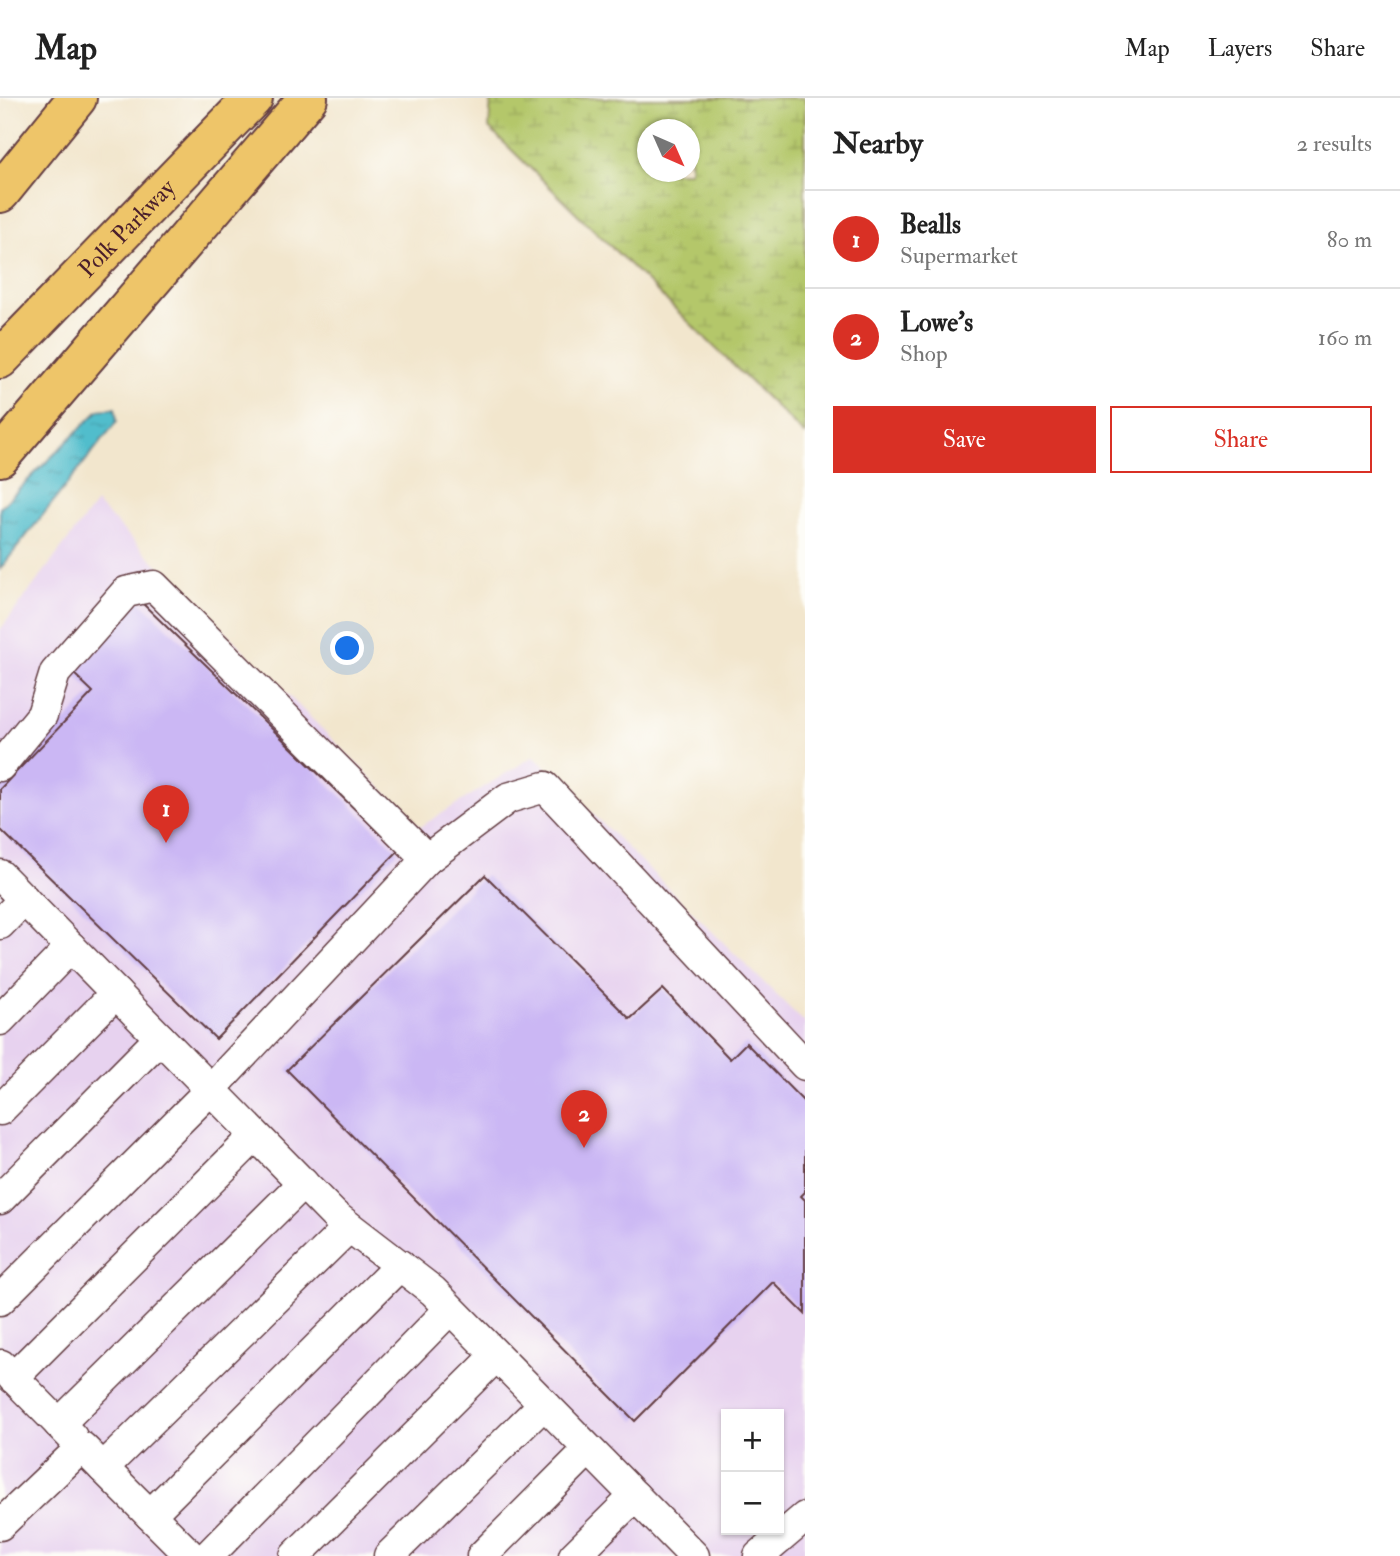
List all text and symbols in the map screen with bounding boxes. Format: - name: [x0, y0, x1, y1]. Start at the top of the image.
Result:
- text: Map: [35, 28, 97, 69]
- text: Map: [1125, 33, 1170, 64]
- text: Layers: [1208, 33, 1272, 64]
- text: Share: [1310, 33, 1365, 64]
- north arrow: [637, 119, 700, 182]
- text: Nearby: [833, 125, 923, 162]
- text: 2 results: [1297, 129, 1372, 158]
- street label: Polk Parkway: [72, 172, 182, 284]
- text: Bealls: [900, 209, 961, 241]
- text: 1: [852, 225, 860, 254]
- text: 80 m: [1327, 225, 1372, 254]
- text: Supermarket: [900, 241, 1018, 270]
- text: Lowe's: [900, 307, 973, 339]
- text: 2: [850, 323, 862, 352]
- text: 160 m: [1318, 323, 1372, 352]
- text: Shop: [900, 339, 948, 368]
- button: Save: [833, 406, 1096, 473]
- button: Share: [1110, 406, 1372, 473]
- your location: [330, 631, 364, 665]
- pin: 1: [143, 785, 189, 843]
- pin: 2: [561, 1090, 607, 1148]
- map controls: [721, 1409, 784, 1535]
- button: +: [721, 1409, 784, 1472]
- button: −: [721, 1472, 784, 1535]

